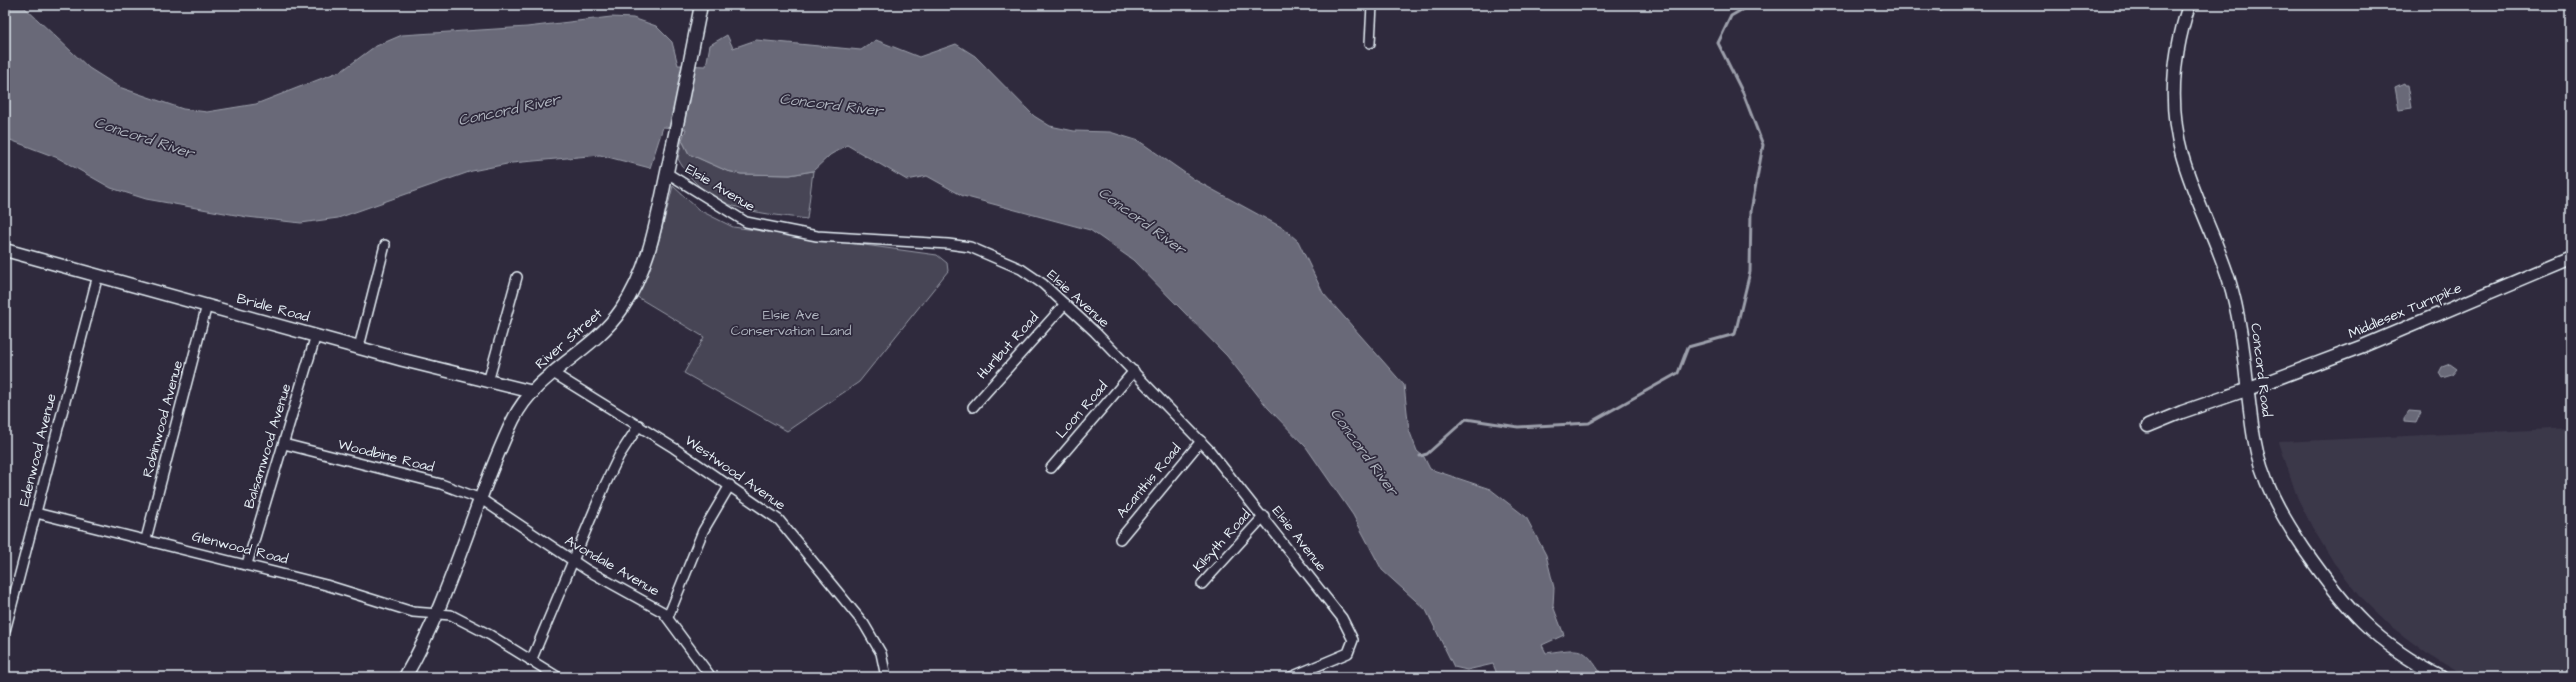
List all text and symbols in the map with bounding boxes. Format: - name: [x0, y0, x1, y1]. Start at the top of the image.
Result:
- water label: Concord River: [778, 88, 885, 122]
- water label: Concord River: [456, 89, 564, 131]
- water label: Concord River: [91, 112, 198, 165]
- street label: Elsie Avenue: [681, 159, 759, 217]
- water label: Concord River: [1094, 182, 1191, 261]
- street label: Elsie Avenue: [1042, 265, 1114, 333]
- street label: Middlesex Turnpike: [2345, 278, 2465, 344]
- street label: Bridle Road: [234, 289, 312, 327]
- street label: River Street: [531, 304, 607, 374]
- park label: Elsie Ave Conservation Land: [731, 305, 851, 341]
- street label: Hurlbut Road: [972, 308, 1044, 384]
- street label: Concord Road: [2245, 322, 2277, 418]
- street label: Robinwood Avenue: [138, 358, 188, 480]
- street label: Loon Road: [1051, 377, 1113, 443]
- street label: Balsamwood Avenue: [239, 381, 297, 511]
- street label: Edenwood Avenue: [14, 391, 62, 508]
- water label: Concord River: [1325, 404, 1404, 501]
- street label: Westwood Avenue: [681, 431, 790, 515]
- street label: Woodbine Road: [336, 434, 436, 478]
- street label: Acanthis Road: [1112, 440, 1186, 522]
- street label: Elsie Avenue: [1267, 502, 1331, 576]
- street label: Kilsyth Road: [1189, 505, 1255, 577]
- street label: Glenwood Road: [190, 526, 290, 570]
- street label: Avondale Avenue: [561, 531, 663, 601]

